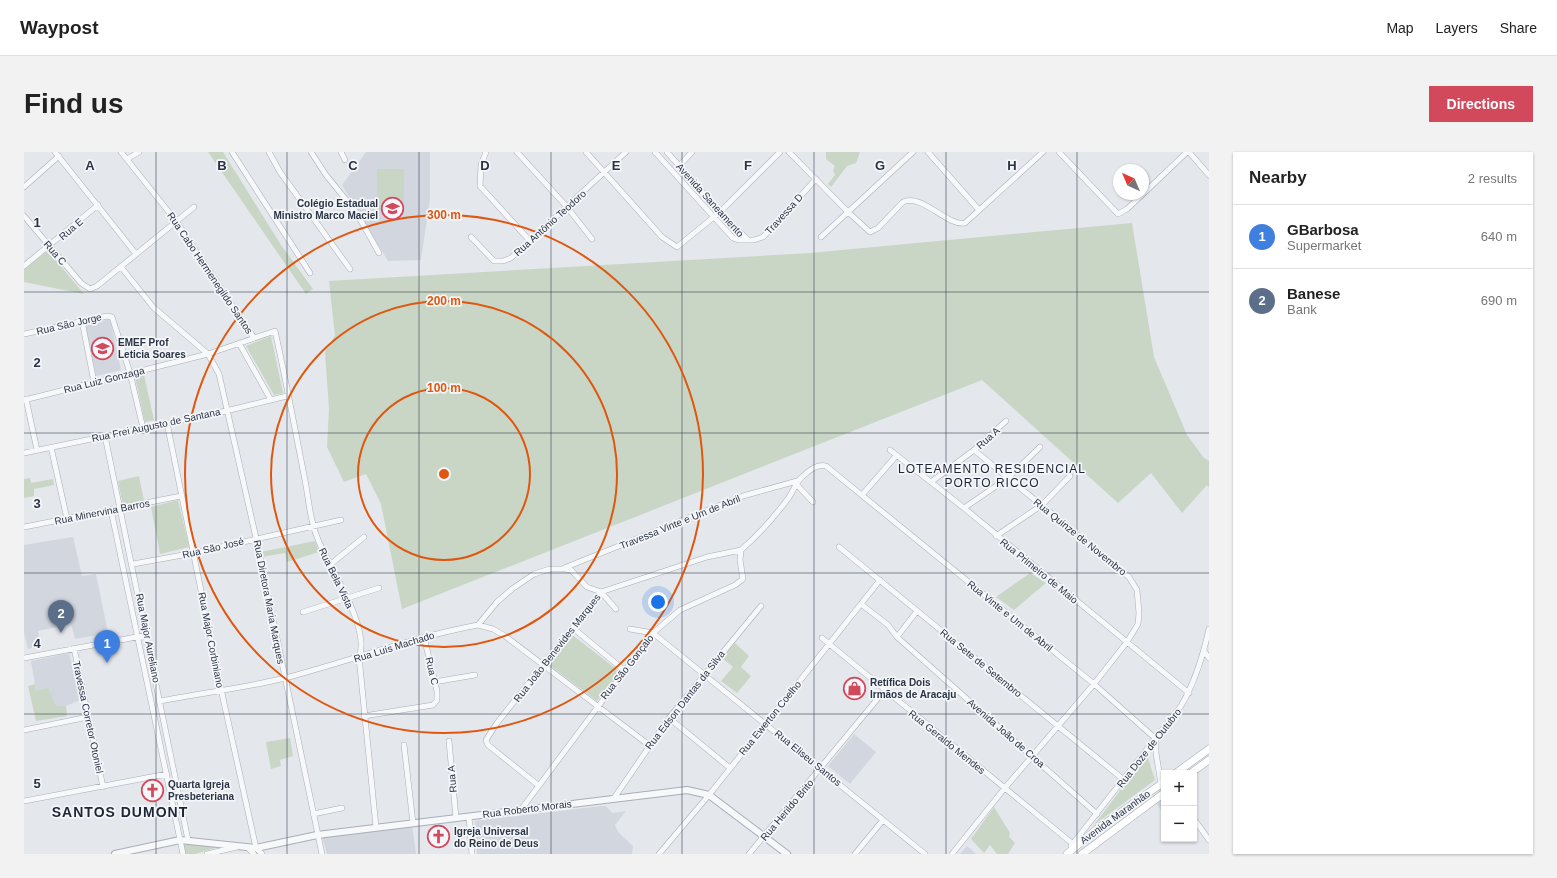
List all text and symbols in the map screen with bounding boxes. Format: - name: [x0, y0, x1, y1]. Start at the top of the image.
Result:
- text: Waypost: [20, 17, 98, 38]
- text: Map: [1386, 20, 1414, 36]
- text: Layers: [1436, 20, 1478, 36]
- text: Share: [1500, 20, 1537, 36]
- button: Directions: [1429, 86, 1533, 122]
- text: Find us: [24, 88, 124, 119]
- text: A: [85, 158, 95, 173]
- text: B: [217, 158, 227, 173]
- text: C: [348, 158, 358, 173]
- text: D: [480, 158, 490, 173]
- text: E: [612, 158, 621, 173]
- text: F: [744, 158, 752, 173]
- text: G: [875, 158, 885, 173]
- text: H: [1007, 158, 1017, 173]
- street label: Avenida Saneamento: [674, 161, 746, 239]
- north arrow: [1113, 164, 1149, 200]
- text: Nearby: [1249, 168, 1307, 187]
- text: 2 results: [1468, 171, 1517, 186]
- street label: Rua Antônio Teodoro: [512, 187, 589, 258]
- street label: Travessa D: [763, 191, 805, 237]
- school or university icon: Colégio Estadual Ministro Marco Maciel: [380, 196, 406, 222]
- place label: Colégio Estadual Ministro Marco Maciel: [274, 198, 378, 221]
- text: 300 m: [427, 208, 461, 222]
- street label: Rua Cabo Hermenegildo Santos: [165, 210, 255, 336]
- text: 1: [33, 215, 41, 230]
- street label: Rua E: [57, 216, 85, 242]
- text: GBarbosa: [1287, 221, 1359, 238]
- text: 1: [1258, 229, 1266, 244]
- text: 640 m: [1481, 229, 1517, 244]
- text: Supermarket: [1287, 238, 1361, 253]
- street label: Rua C: [42, 239, 68, 267]
- text: Banese: [1287, 285, 1340, 302]
- text: 2: [1258, 293, 1266, 308]
- text: 690 m: [1481, 293, 1517, 308]
- text: 200 m: [427, 294, 461, 308]
- text: Bank: [1287, 302, 1317, 317]
- street label: Rua São Jorge: [35, 311, 103, 337]
- school or university icon: EMEF Prof Leticia Soares: [90, 335, 116, 361]
- place label: EMEF Prof Leticia Soares: [118, 337, 186, 360]
- text: 2: [33, 355, 41, 370]
- street label: Rua Luiz Gonzaga: [62, 365, 146, 395]
- text: 100 m: [427, 381, 461, 395]
- street label: Rua Frei Augusto de Santana: [91, 406, 222, 444]
- street label: Rua A: [974, 425, 1002, 451]
- district label: LOTEAMENTO RESIDENCIAL PORTO RICCO: [898, 462, 1086, 490]
- centre of rings: [437, 467, 451, 481]
- street label: Travessa Vinte e Um de Abril: [618, 493, 742, 551]
- text: 3: [33, 496, 41, 511]
- street label: Rua Quinze de Novembro: [1032, 496, 1129, 578]
- street label: Rua Minervina Barros: [53, 497, 151, 527]
- street label: Rua São José: [181, 535, 245, 560]
- street label: Rua Primeiro de Maio: [998, 536, 1080, 606]
- street label: Rua Diretora Maria Marques: [252, 539, 286, 665]
- street label: Rua Bela Vista: [317, 546, 356, 610]
- street label: Rua Vinte e Um de Abril: [965, 578, 1055, 654]
- street label: Rua Major Corbiniano: [196, 591, 226, 689]
- street label: Rua Major Aureliano: [134, 592, 162, 684]
- street label: Rua João Benevides Marques: [511, 592, 603, 704]
- your location: [648, 592, 668, 612]
- pin: 2: [48, 600, 74, 633]
- street label: Rua Sete de Setembro: [938, 627, 1024, 700]
- street label: Rua Luís Machado: [352, 629, 436, 665]
- pin: 1: [94, 630, 120, 663]
- street label: Rua São Gonçalo: [598, 632, 656, 701]
- text: 4: [33, 636, 41, 651]
- street label: Rua Edson Dantas da Silva: [643, 648, 727, 752]
- street label: Rua C: [423, 656, 441, 686]
- street label: Travessa Corretor Otoniel: [71, 660, 105, 774]
- shop icon: Retífica Dois Irmãos de Aracaju: [841, 675, 867, 701]
- place label: Retífica Dois Irmãos de Aracaju: [870, 677, 956, 700]
- street label: Rua Ewerton Coelho: [737, 678, 804, 757]
- street label: Avenida João de Croa: [965, 696, 1047, 770]
- street label: Rua Doze de Outubro: [1115, 706, 1184, 790]
- street label: Rua Geraldo Mendes: [907, 708, 987, 776]
- street label: Rua Eliseu Santos: [773, 728, 843, 788]
- street label: Rua A: [445, 765, 459, 793]
- map controls: [1161, 770, 1197, 842]
- button: +: [1161, 770, 1197, 806]
- text: 5: [33, 776, 41, 791]
- church icon: Quarta Igreja Presbeteriana: [140, 777, 166, 803]
- street label: Rua Herildo Brito: [758, 777, 816, 843]
- place label: Quarta Igreja Presbeteriana: [168, 779, 235, 802]
- street label: Avenida Maranhão: [1078, 788, 1152, 846]
- street label: Rua Roberto Morais: [482, 798, 572, 820]
- district label: SANTOS DUMONT: [52, 804, 188, 820]
- button: −: [1161, 806, 1197, 842]
- church icon: Igreja Universal do Reino de Deus: [426, 824, 452, 850]
- place label: Igreja Universal do Reino de Deus: [454, 826, 539, 849]

